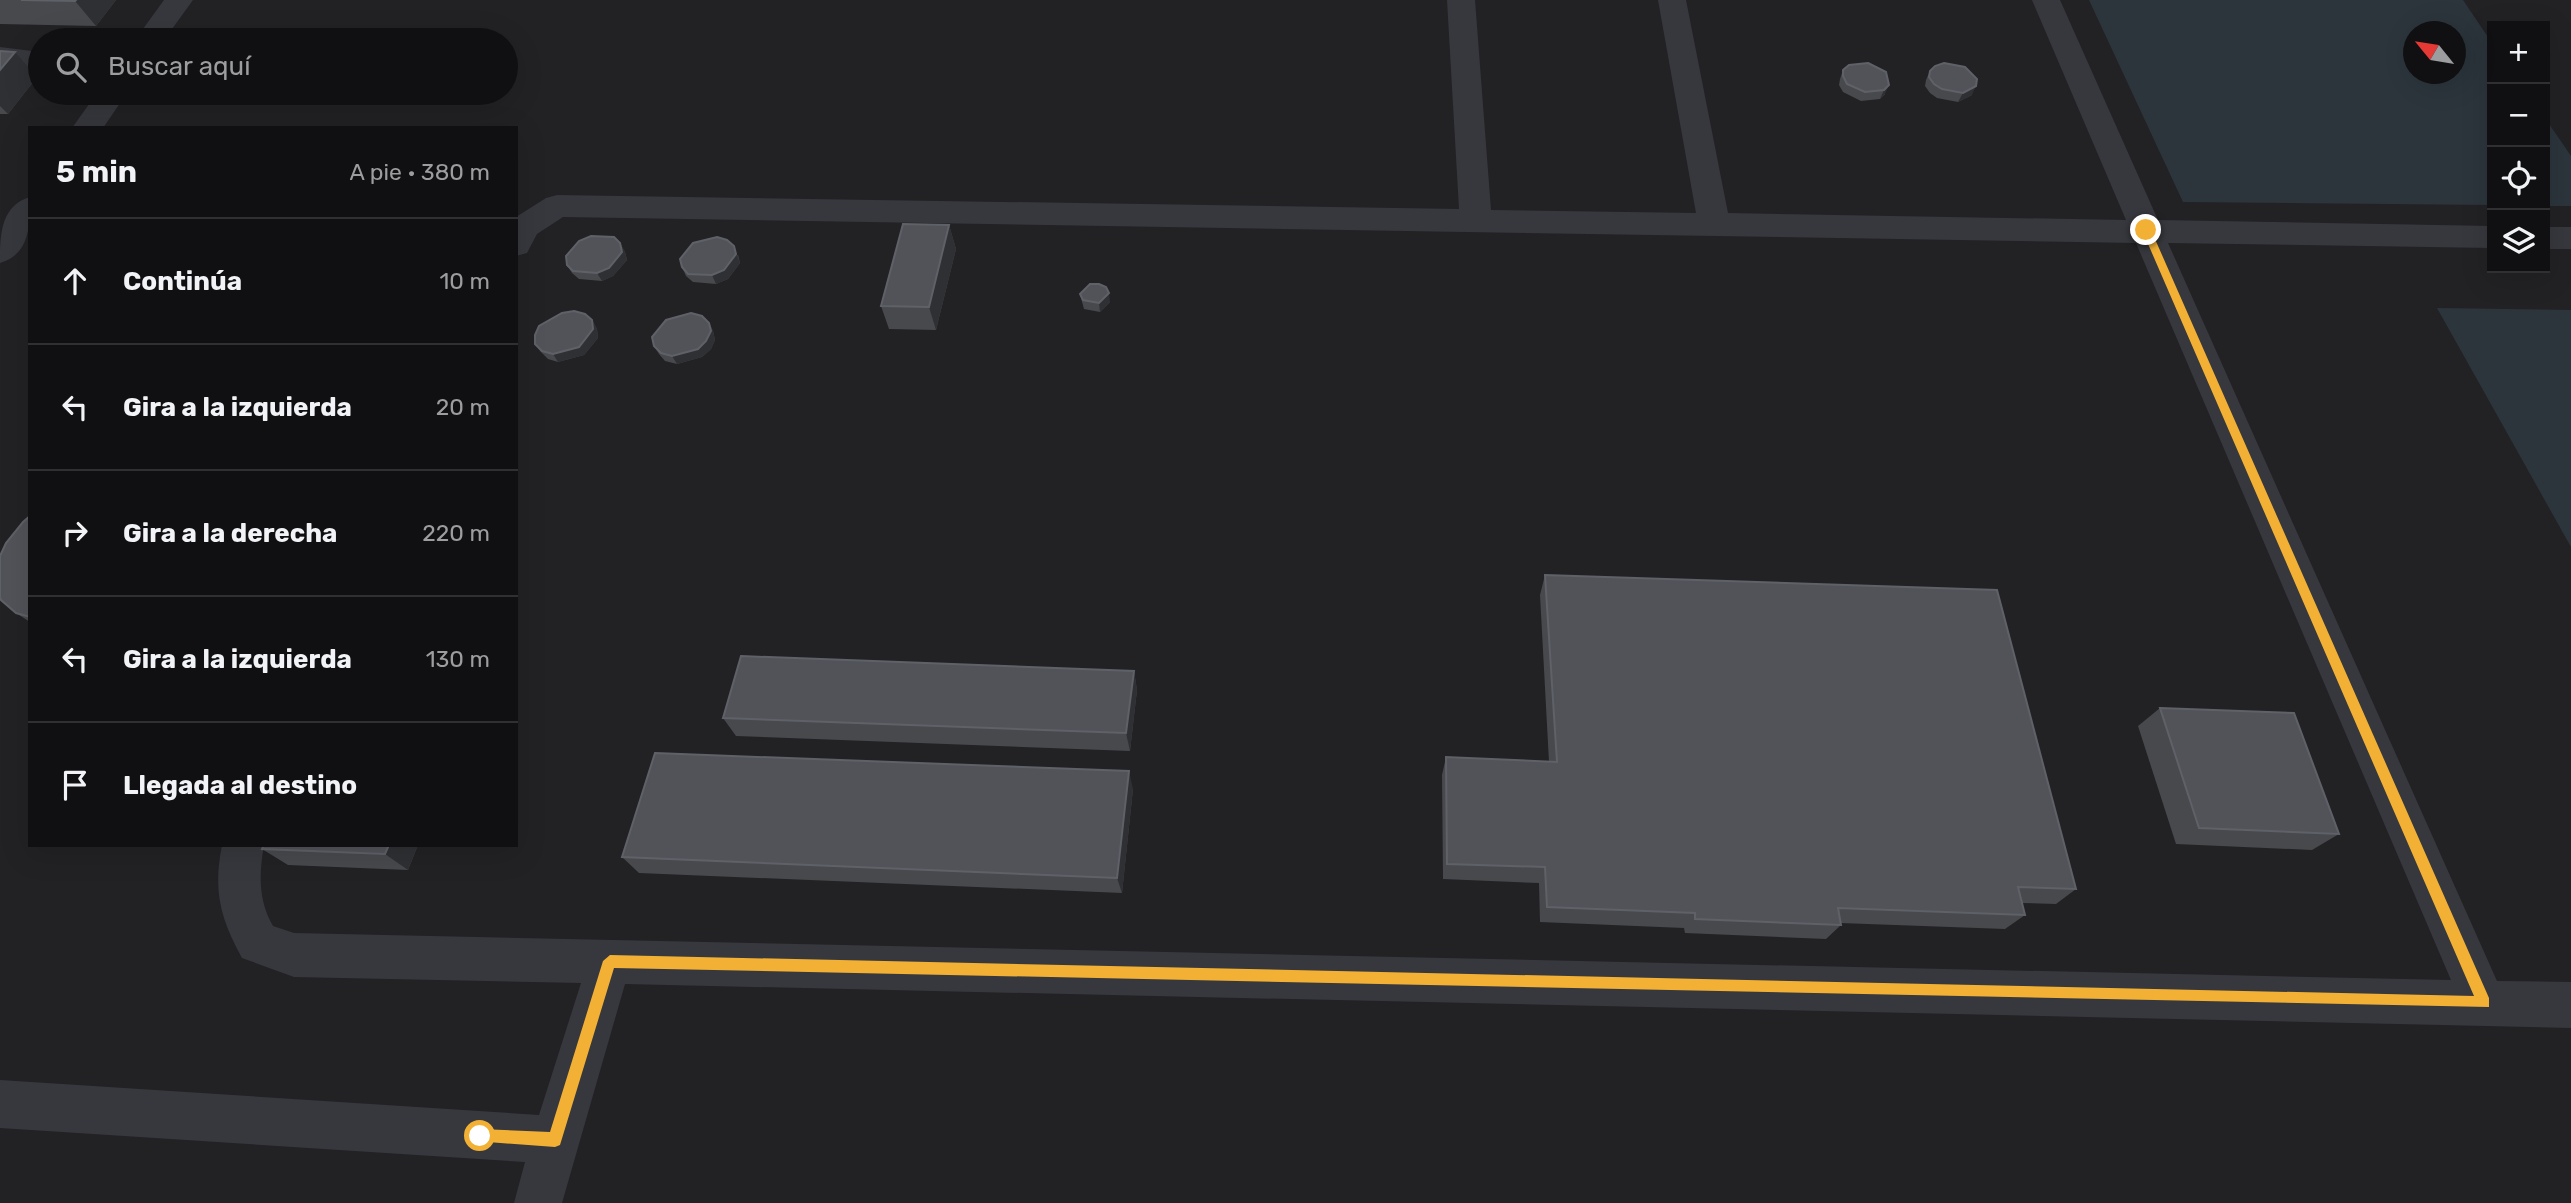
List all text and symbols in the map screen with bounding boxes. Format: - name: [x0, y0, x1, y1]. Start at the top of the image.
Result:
- north arrow: [2403, 21, 2466, 84]
- map controls: [2487, 21, 2550, 273]
- button: +: [2487, 21, 2550, 84]
- search box: [28, 28, 518, 105]
- icon: search: [52, 48, 90, 86]
- text: Buscar aquí: [108, 51, 250, 82]
- button: −: [2487, 84, 2550, 147]
- button: locate: [2487, 147, 2550, 210]
- text: 5 min: [56, 154, 137, 190]
- text: A pie · 380 m: [349, 158, 490, 186]
- button: layers: [2487, 210, 2550, 273]
- route end: [2130, 214, 2161, 245]
- icon: ahead: [56, 262, 94, 300]
- text: Continúa: [123, 266, 242, 297]
- text: 10 m: [439, 267, 490, 295]
- icon: left: [56, 388, 94, 426]
- text: Gira a la izquierda: [123, 392, 352, 423]
- text: 20 m: [436, 393, 490, 421]
- icon: right: [56, 514, 94, 552]
- text: Gira a la derecha: [123, 518, 337, 549]
- text: 220 m: [422, 519, 490, 547]
- icon: left: [56, 640, 94, 678]
- text: Gira a la izquierda: [123, 644, 352, 675]
- text: 130 m: [426, 645, 490, 673]
- icon: arrive: [56, 766, 94, 804]
- text: Llegada al destino: [123, 770, 357, 801]
- route start: [464, 1120, 495, 1151]

